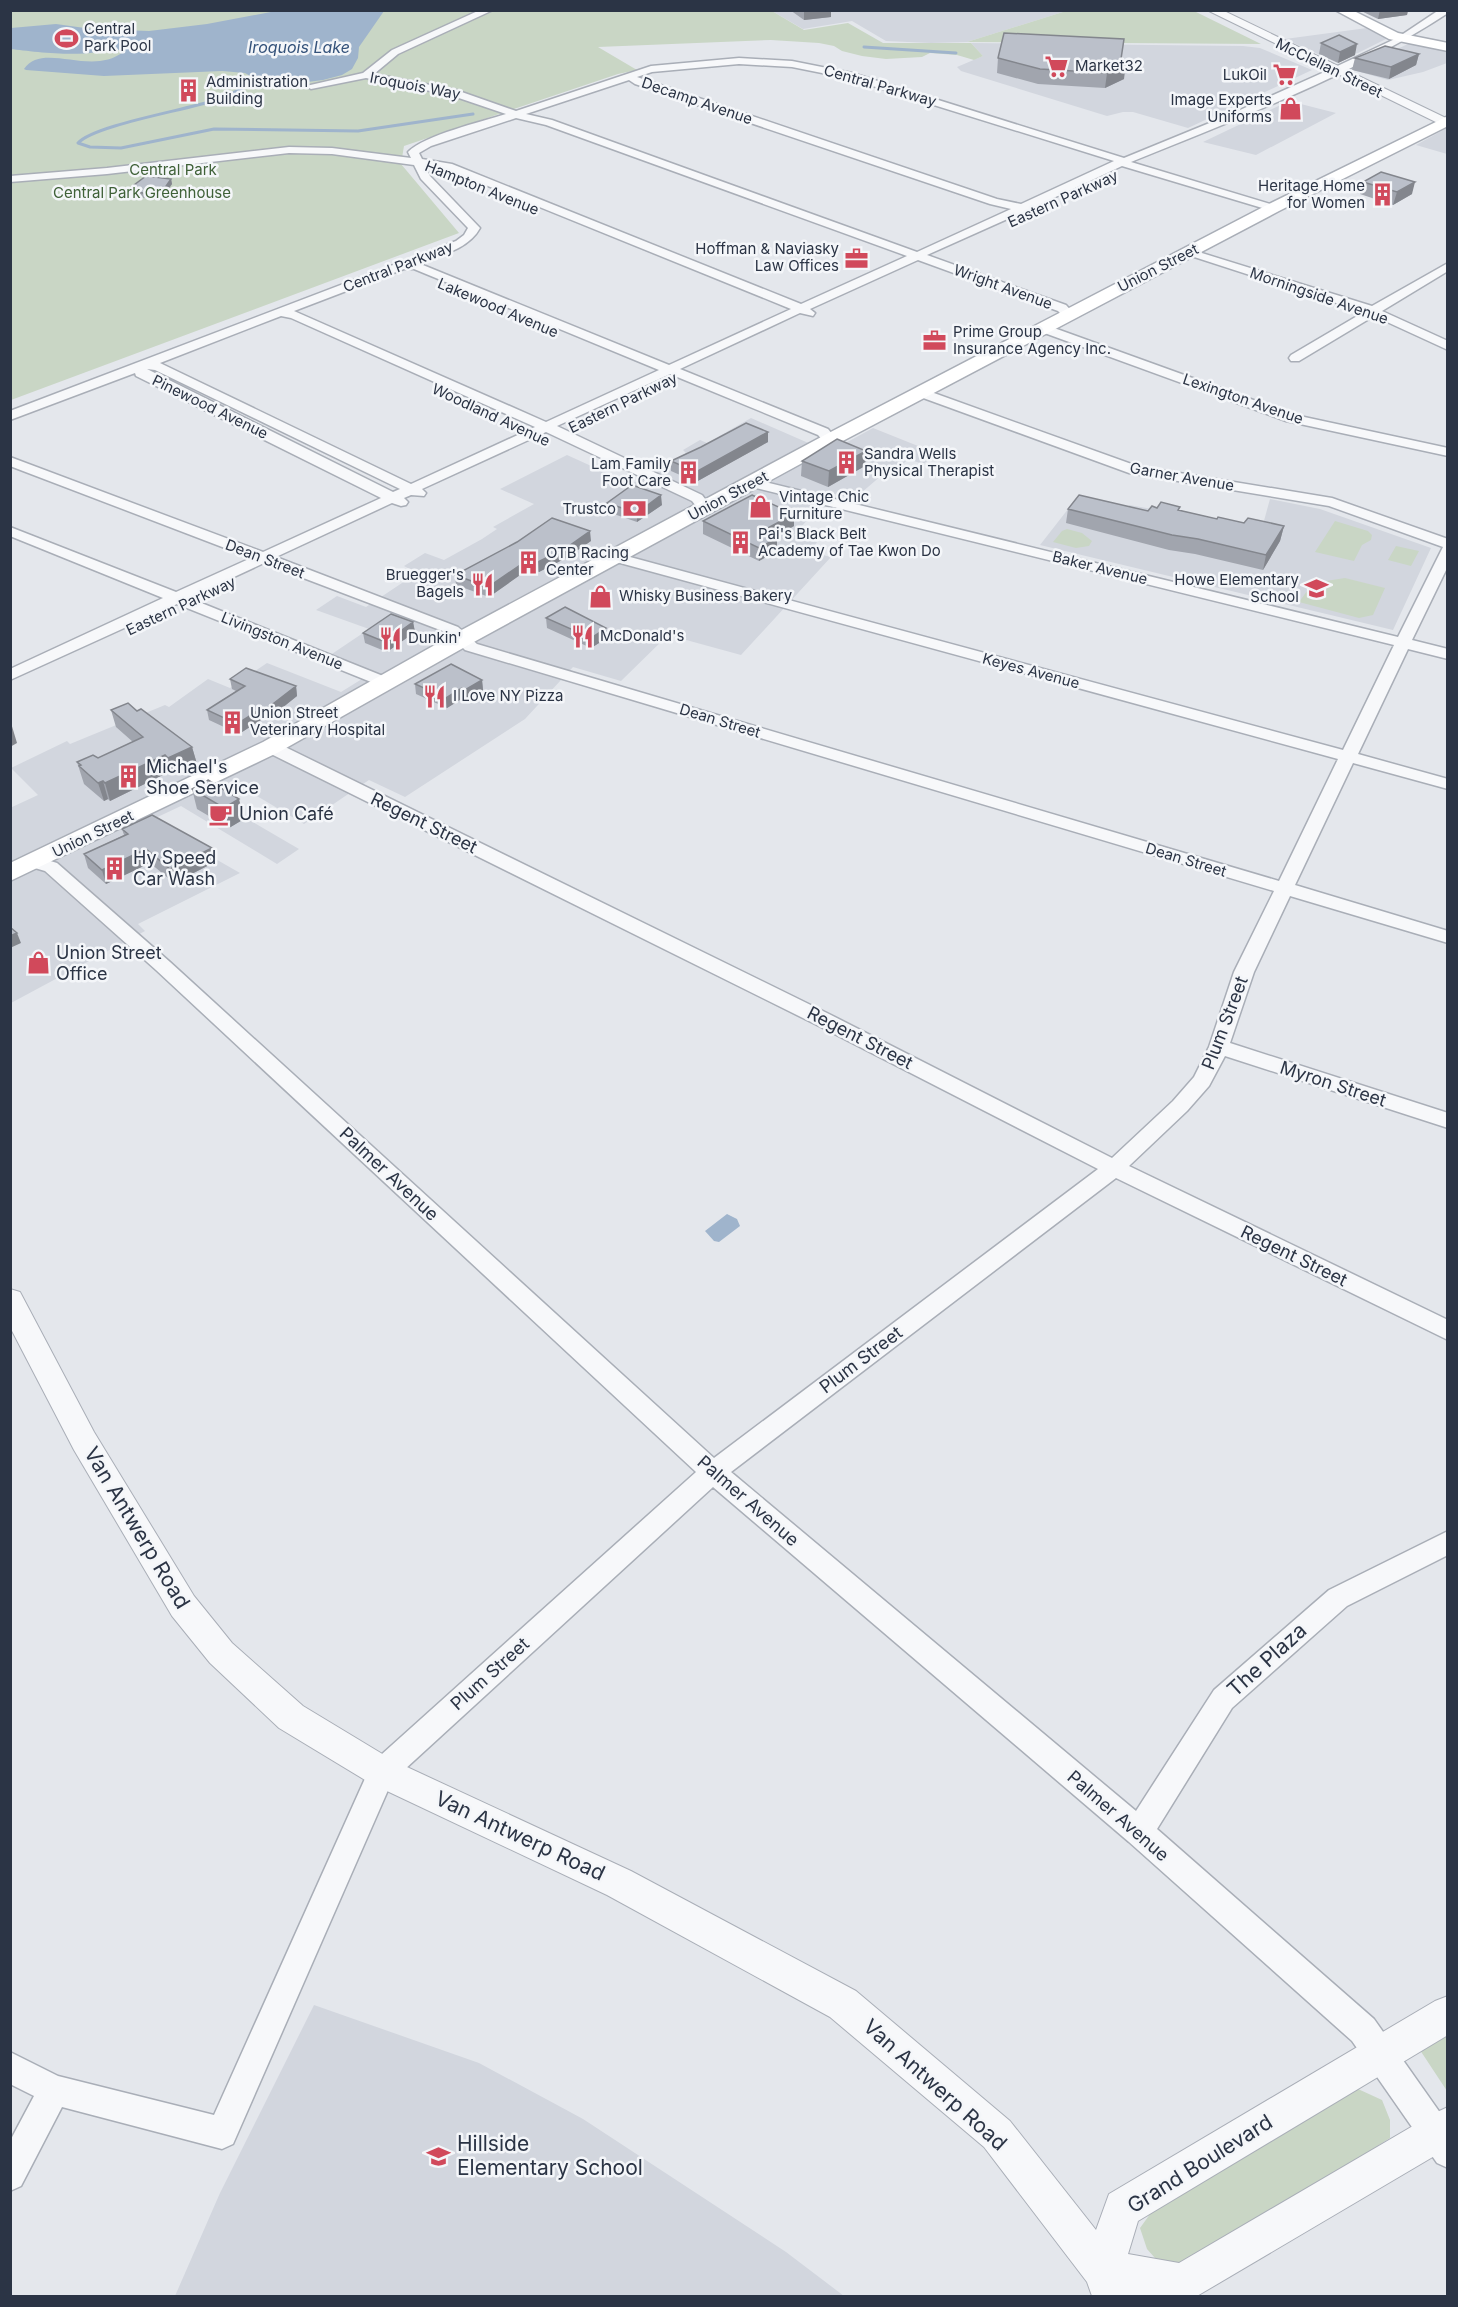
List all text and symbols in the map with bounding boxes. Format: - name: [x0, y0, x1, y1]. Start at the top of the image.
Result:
- place label: Central Park Pool: [84, 19, 151, 55]
- sports icon: Central Park Pool: [53, 25, 79, 51]
- street label: McClellan Street: [1273, 33, 1386, 102]
- water label: Iroquois Lake: [248, 37, 350, 57]
- supermarket icon: Market32: [1044, 53, 1070, 79]
- place label: Market32: [1075, 56, 1143, 75]
- street label: Central Parkway: [822, 60, 939, 111]
- supermarket icon: LukOil: [1272, 62, 1298, 88]
- place label: LukOil: [1223, 65, 1267, 84]
- street label: Iroquois Way: [368, 67, 463, 104]
- place label: Administration Building: [206, 72, 308, 108]
- street label: Decamp Avenue: [639, 73, 755, 128]
- building icon: Administration Building: [175, 78, 201, 104]
- place label: Image Experts Uniforms: [1171, 90, 1272, 126]
- shop icon: Image Experts Uniforms: [1277, 96, 1303, 122]
- street label: Hampton Avenue: [422, 156, 542, 219]
- park label: Central Park: [129, 160, 218, 179]
- street label: Eastern Parkway: [1005, 165, 1121, 231]
- place label: Heritage Home for Women: [1258, 176, 1365, 212]
- building icon: Heritage Home for Women: [1370, 182, 1396, 208]
- park label: Central Park Greenhouse: [53, 183, 231, 202]
- street label: Central Parkway: [340, 237, 456, 296]
- place label: Hoffman & Naviasky Law Offices: [695, 239, 840, 275]
- street label: Union Street: [1114, 239, 1201, 296]
- office icon: Hoffman & Naviasky Law Offices: [844, 245, 870, 271]
- street label: Wright Avenue: [951, 260, 1055, 313]
- street label: Morningside Avenue: [1247, 263, 1391, 328]
- street label: Lakewood Avenue: [435, 274, 561, 342]
- place label: Prime Group Insurance Agency Inc.: [953, 322, 1111, 358]
- office icon: Prime Group Insurance Agency Inc.: [922, 328, 948, 354]
- street label: Eastern Parkway: [565, 368, 681, 437]
- street label: Lexington Avenue: [1180, 369, 1306, 428]
- street label: Pinewood Avenue: [149, 370, 271, 443]
- street label: Woodland Avenue: [429, 379, 553, 450]
- place label: Sandra Wells Physical Therapist: [864, 444, 994, 480]
- building icon: Sandra Wells Physical Therapist: [833, 450, 859, 476]
- place label: Lam Family Foot Care: [591, 454, 672, 490]
- street label: Garner Avenue: [1128, 458, 1236, 495]
- building icon: Lam Family Foot Care: [676, 460, 702, 486]
- street label: Union Street: [684, 466, 771, 525]
- place label: Vintage Chic Furniture: [779, 487, 869, 523]
- shop icon: Vintage Chic Furniture: [748, 493, 774, 519]
- bank icon: Trustco: [621, 496, 647, 522]
- place label: Trustco: [562, 499, 616, 518]
- place label: Pai's Black Belt Academy of Tae Kwon Do: [758, 524, 941, 560]
- building icon: Pai's Black Belt Academy of Tae Kwon Do: [727, 530, 753, 556]
- street label: Dean Street: [223, 535, 308, 582]
- place label: OTB Racing Center: [546, 543, 629, 579]
- street label: Baker Avenue: [1051, 547, 1150, 589]
- building icon: OTB Racing Center: [515, 549, 541, 575]
- place label: Bruegger's Bagels: [386, 565, 464, 601]
- place label: Howe Elementary School: [1174, 570, 1300, 606]
- restaurant icon: Bruegger's Bagels: [469, 571, 495, 597]
- street label: Eastern Parkway: [123, 572, 239, 639]
- school or university icon: Howe Elementary School: [1304, 576, 1330, 602]
- shop icon: Whisky Business Bakery: [588, 583, 614, 609]
- place label: Whisky Business Bakery: [619, 586, 793, 605]
- street label: Livingston Avenue: [219, 607, 346, 674]
- restaurant icon: McDonald's: [569, 623, 595, 649]
- restaurant icon: Dunkin': [377, 625, 403, 651]
- place label: McDonald's: [600, 626, 685, 645]
- place label: Dunkin': [408, 628, 462, 647]
- street label: Keyes Avenue: [981, 648, 1082, 693]
- restaurant icon: I Love NY Pizza: [422, 683, 448, 709]
- place label: I Love NY Pizza: [453, 686, 563, 705]
- street label: Dean Street: [677, 699, 763, 742]
- place label: Union Street Veterinary Hospital: [250, 703, 385, 739]
- building icon: Union Street Veterinary Hospital: [219, 709, 245, 735]
- place label: Michael's Shoe Service: [146, 756, 259, 798]
- building icon: Michael's Shoe Service: [115, 764, 141, 790]
- street label: Regent Street: [368, 788, 481, 857]
- cafe icon: Union Café: [208, 801, 234, 827]
- place label: Union Café: [239, 803, 334, 824]
- street label: Union Street: [49, 806, 137, 861]
- street label: Dean Street: [1143, 838, 1229, 881]
- place label: Hy Speed Car Wash: [133, 847, 216, 889]
- building icon: Hy Speed Car Wash: [102, 855, 128, 881]
- place label: Union Street Office: [56, 942, 162, 984]
- shop icon: Union Street Office: [25, 950, 51, 976]
- street label: Plum Street: [1197, 973, 1252, 1072]
- street label: Regent Street: [804, 1002, 917, 1073]
- street label: Myron Street: [1277, 1057, 1389, 1111]
- street label: Palmer Avenue: [336, 1123, 443, 1225]
- street label: Regent Street: [1238, 1221, 1351, 1290]
- street label: Plum Street: [815, 1322, 906, 1398]
- street label: Van Antwerp Road: [79, 1442, 196, 1613]
- street label: Palmer Avenue: [693, 1451, 803, 1550]
- street label: The Plaza: [1222, 1618, 1311, 1702]
- street label: Plum Street: [446, 1633, 533, 1714]
- street label: Palmer Avenue: [1063, 1766, 1173, 1865]
- street label: Van Antwerp Road: [431, 1785, 609, 1886]
- street label: Van Antwerp Road: [858, 2014, 1012, 2156]
- street label: Grand Boulevard: [1123, 2109, 1277, 2218]
- place label: Hillside Elementary School: [457, 2131, 643, 2180]
- school or university icon: Hillside Elementary School: [426, 2143, 452, 2169]

